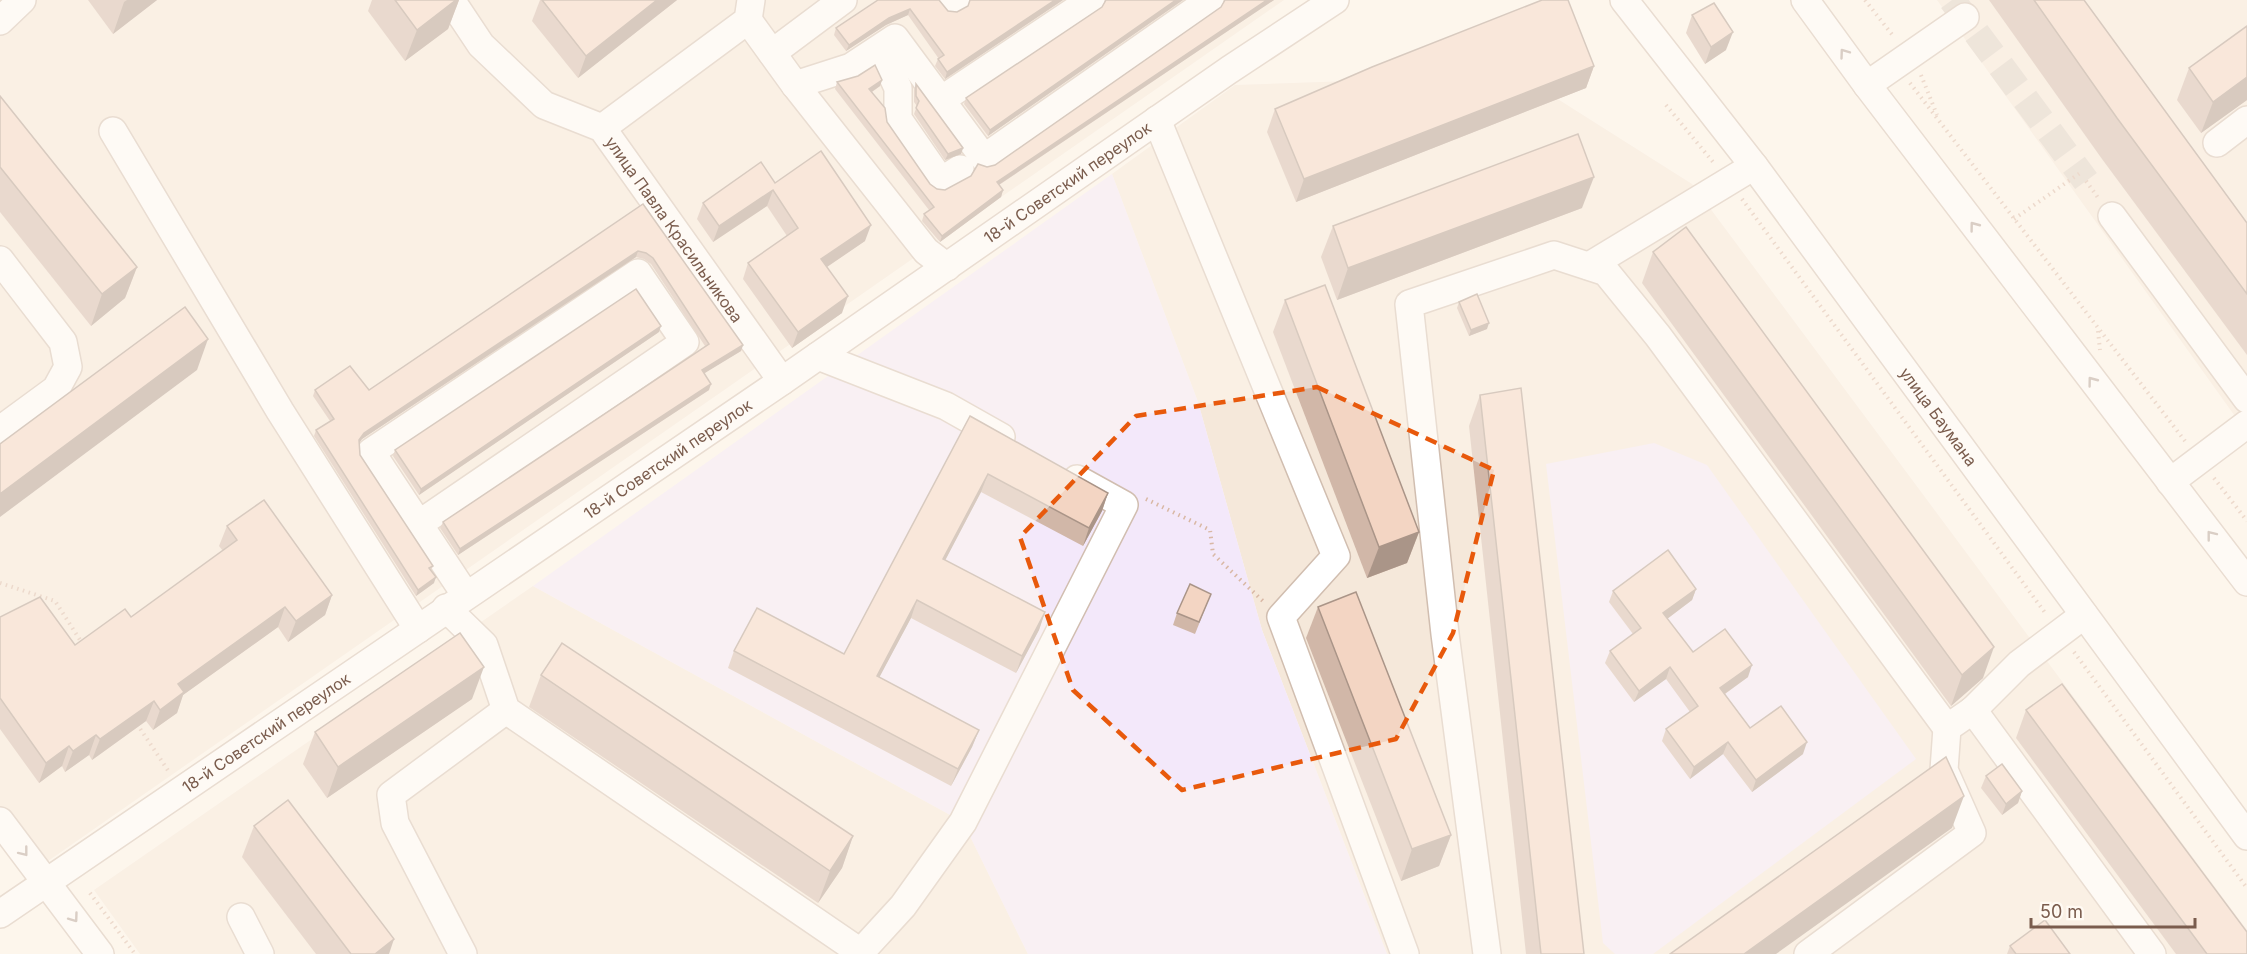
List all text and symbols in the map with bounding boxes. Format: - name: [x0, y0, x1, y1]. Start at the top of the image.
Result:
- one-way arrow: [1840, 49, 1851, 60]
- street label: 18-й Советский переулок: [980, 117, 1155, 248]
- street label: улица Павла Красильникова: [601, 132, 747, 326]
- one-way arrow: [1970, 221, 1981, 232]
- street label: улица Баумана: [1895, 363, 1981, 470]
- one-way arrow: [2089, 376, 2100, 387]
- street label: 18-й Советский переулок: [580, 394, 756, 523]
- one-way arrow: [2208, 531, 2219, 542]
- street label: 18-й Советский переулок: [178, 668, 354, 797]
- one-way arrow: [16, 845, 27, 856]
- scale bar: [2031, 891, 2194, 929]
- text: 50 m: [2040, 901, 2083, 922]
- one-way arrow: [66, 912, 77, 923]

